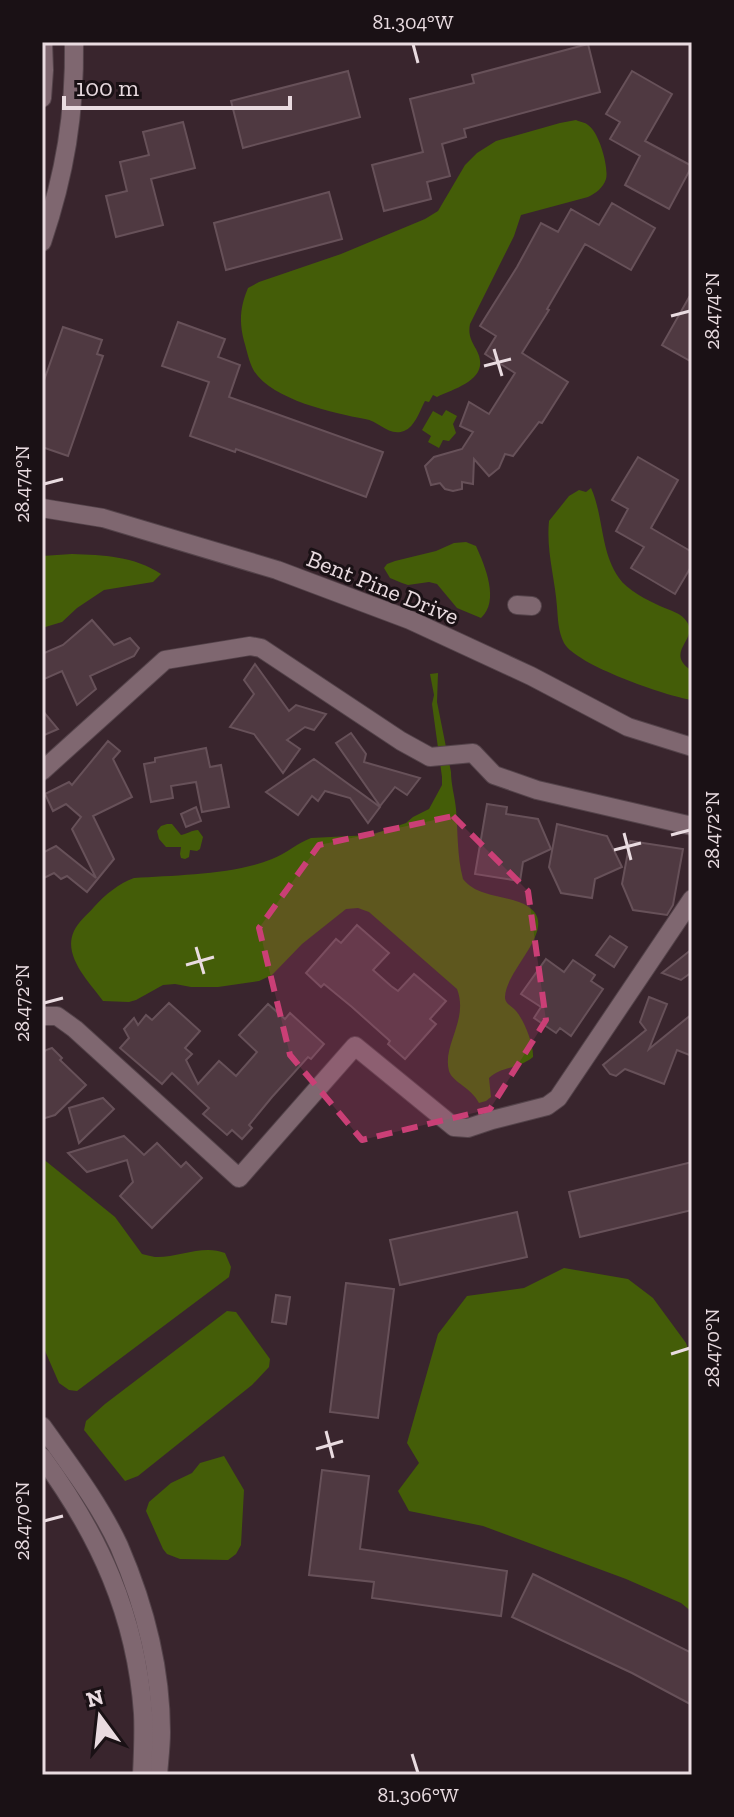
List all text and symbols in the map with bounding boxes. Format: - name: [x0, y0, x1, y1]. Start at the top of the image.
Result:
- text: 81.304°W: [373, 10, 454, 34]
- scale bar: [64, 60, 290, 110]
- text: 100 m: [76, 73, 139, 102]
- text: 28.474°N: [700, 272, 724, 350]
- text: 28.474°N: [10, 445, 34, 523]
- street label: Bent Pine Drive: [303, 543, 463, 631]
- text: 28.472°N: [700, 791, 724, 869]
- text: 28.472°N: [10, 964, 34, 1042]
- text: 28.470°N: [700, 1308, 724, 1388]
- text: 28.470°N: [10, 1481, 34, 1561]
- north arrow: [60, 1677, 140, 1757]
- text: N: [83, 1683, 107, 1713]
- text: 81.306°W: [377, 1783, 459, 1807]

